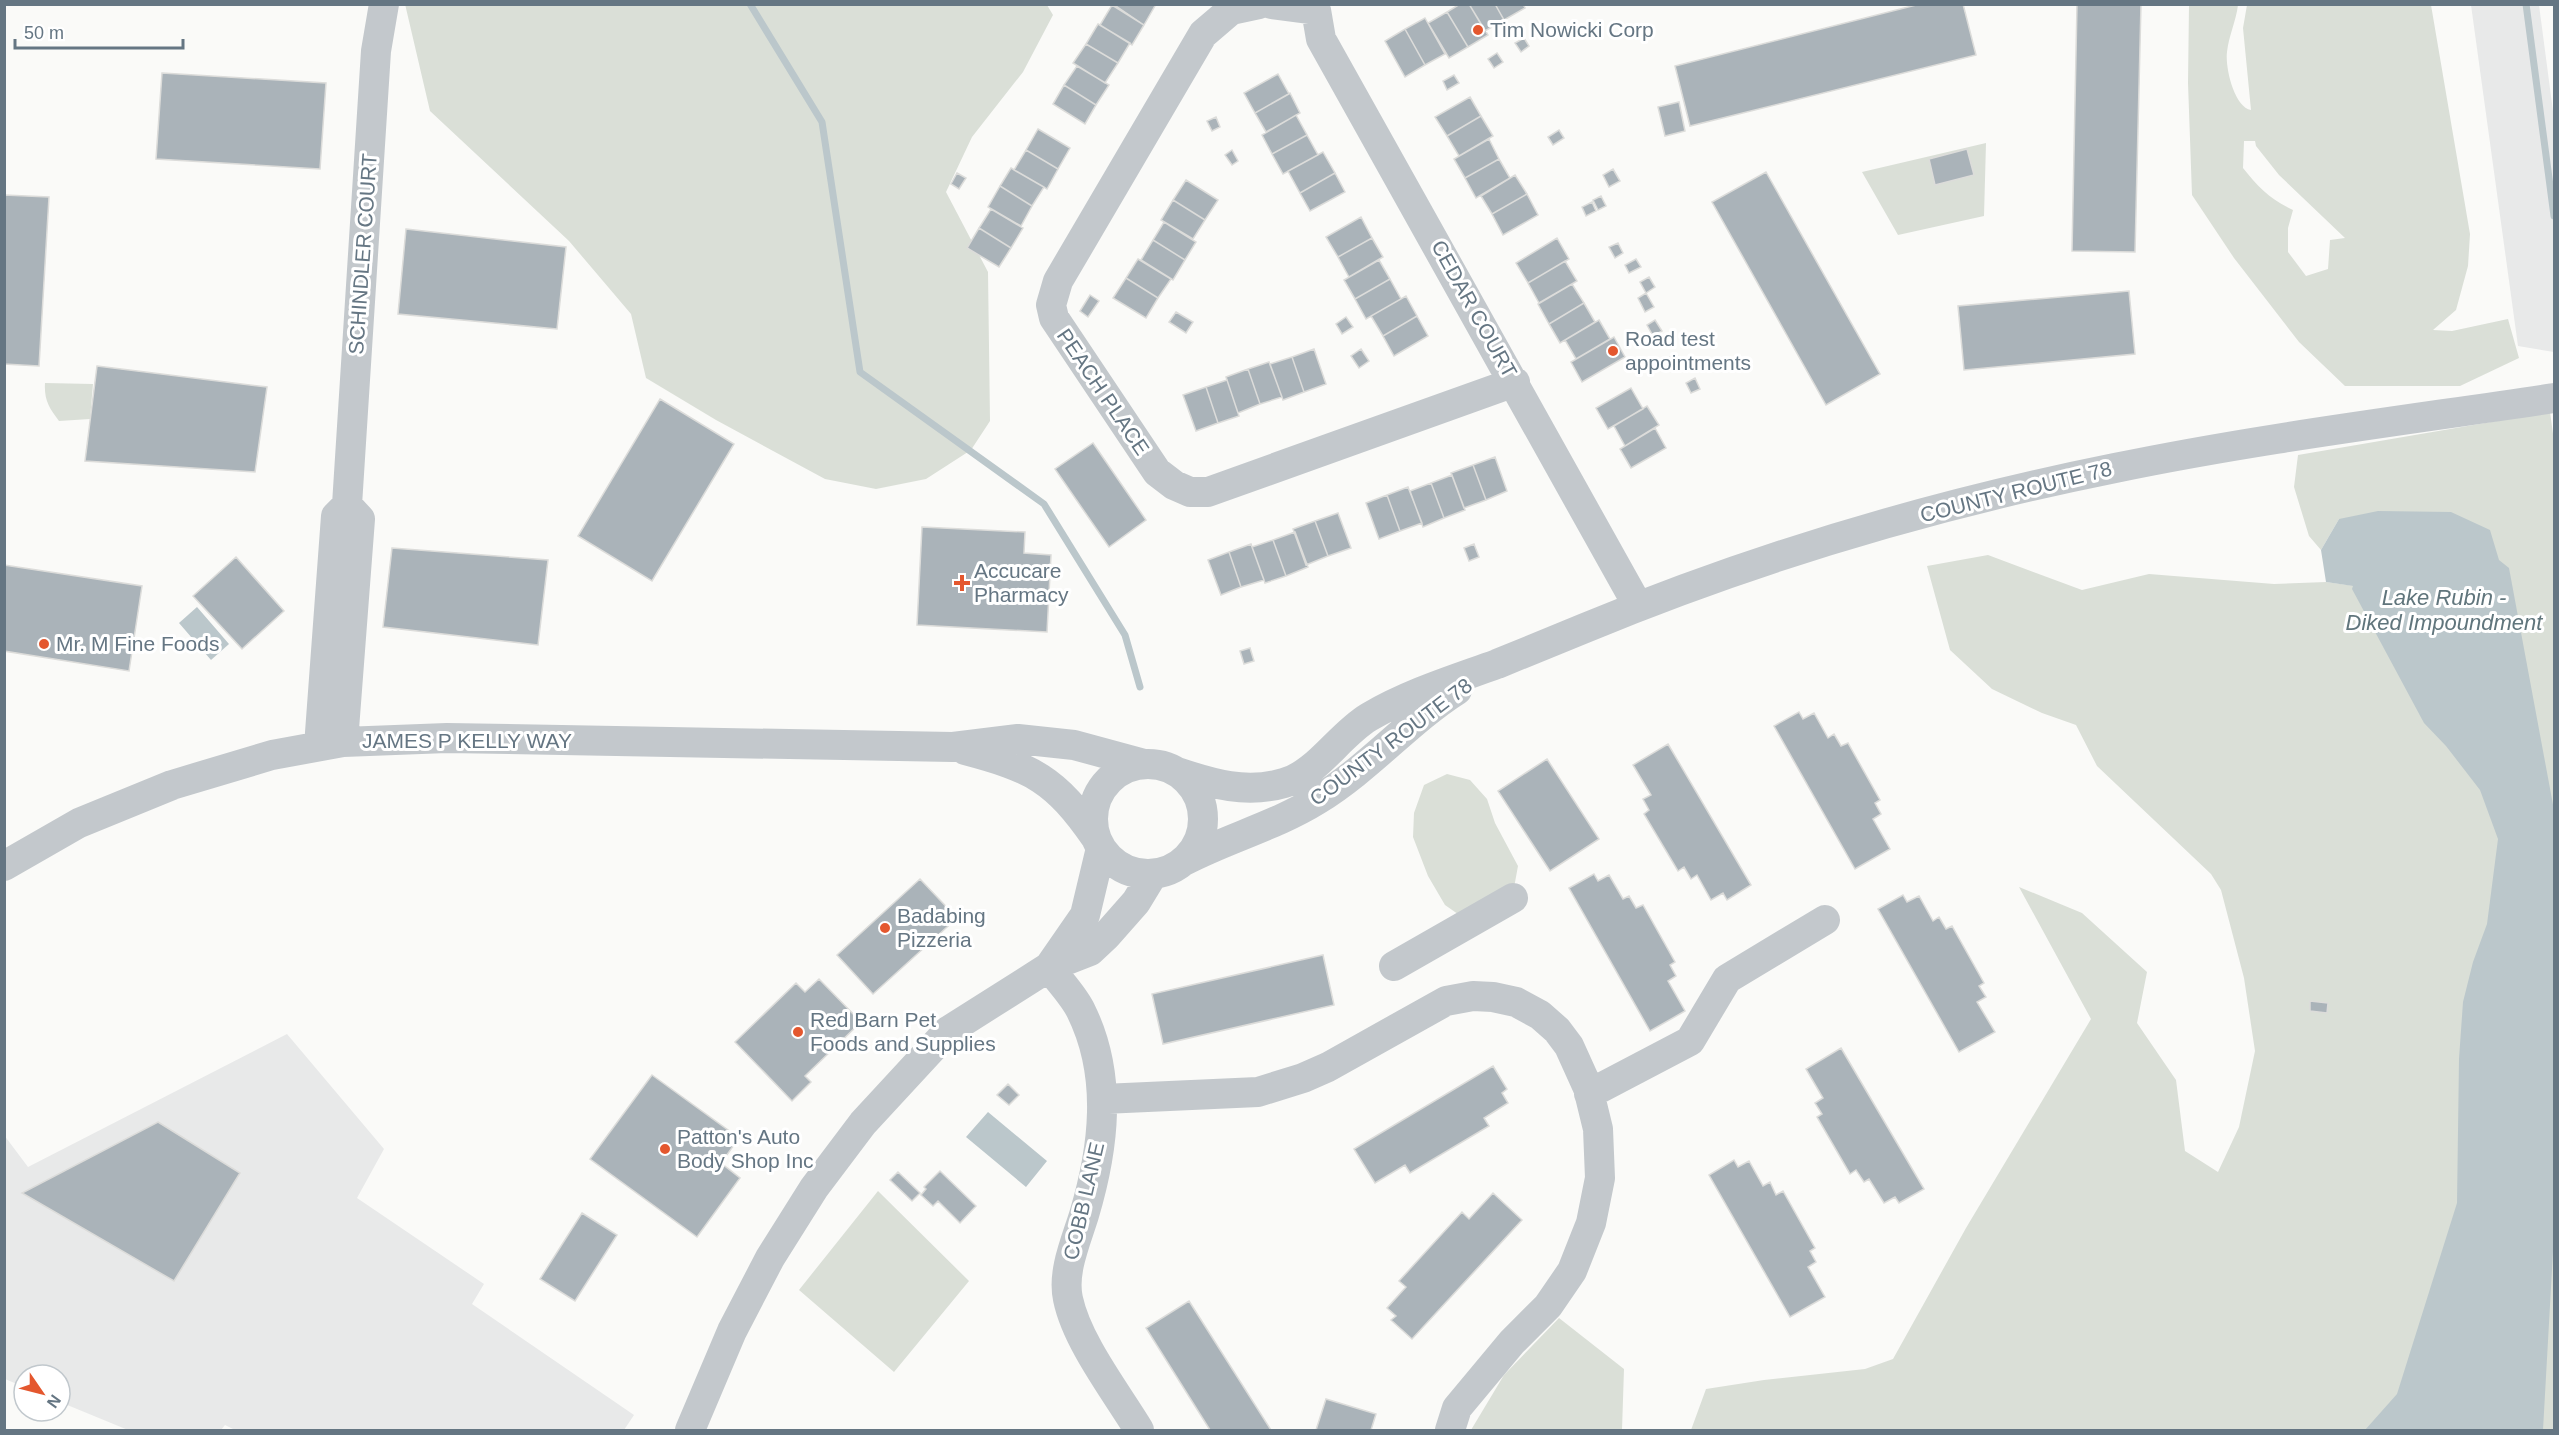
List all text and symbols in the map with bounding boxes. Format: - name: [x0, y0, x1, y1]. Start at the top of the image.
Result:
- scale bar: [15, 12, 183, 50]
- place label: Tim Nowicki Corp: [1490, 18, 1654, 41]
- text: 50 m: [24, 23, 64, 43]
- marker: Tim Nowicki Corp: [1471, 23, 1485, 37]
- street label: SCHINDLER COURT: [344, 153, 381, 355]
- street label: CEDAR COURT: [1427, 236, 1522, 382]
- street label: PEACH PLACE: [1053, 324, 1154, 459]
- place label: Road test appointments: [1625, 327, 1751, 374]
- marker: Road test appointments: [1606, 344, 1620, 358]
- street label: COUNTY ROUTE 78: [1918, 457, 2114, 526]
- place label: Accucare Pharmacy: [974, 559, 1069, 606]
- marker: Accucare Pharmacy: [955, 576, 969, 590]
- water label: Lake Rubin - Diked Impoundment: [2346, 585, 2543, 635]
- place label: Mr. M Fine Foods: [56, 632, 219, 655]
- marker: Mr. M Fine Foods: [37, 637, 51, 651]
- street label: COUNTY ROUTE 78: [1305, 673, 1476, 810]
- street label: JAMES P KELLY WAY: [362, 729, 572, 752]
- place label: Badabing Pizzeria: [897, 904, 986, 951]
- marker: Badabing Pizzeria: [878, 921, 892, 935]
- place label: Red Barn Pet Foods and Supplies: [810, 1008, 996, 1055]
- marker: Red Barn Pet Foods and Supplies: [791, 1025, 805, 1039]
- place label: Patton's Auto Body Shop Inc: [677, 1125, 814, 1172]
- street label: COBB LANE: [1059, 1140, 1108, 1262]
- marker: Patton's Auto Body Shop Inc: [658, 1142, 672, 1156]
- north arrow: [12, 1363, 72, 1423]
- text: N: [44, 1392, 64, 1411]

